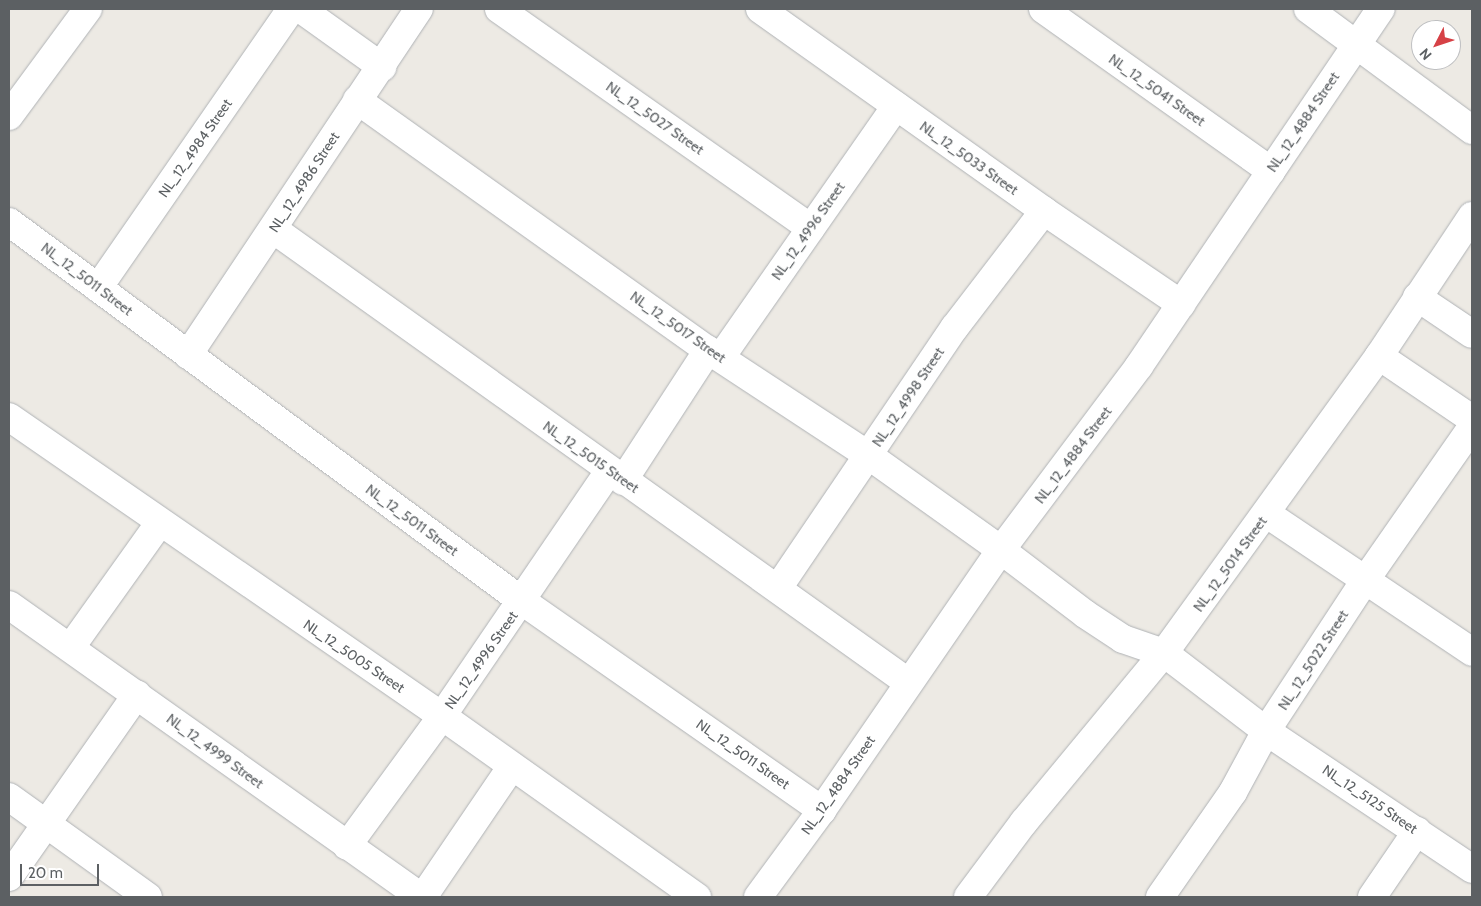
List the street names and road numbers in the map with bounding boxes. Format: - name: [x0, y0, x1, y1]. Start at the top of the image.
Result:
- street label: NL_12_5041 Street: [1106, 50, 1208, 130]
- street label: NL_12_4884 Street: [1263, 69, 1343, 175]
- street label: NL_12_5027 Street: [603, 78, 707, 158]
- street label: NL_12_4984 Street: [155, 96, 235, 200]
- street label: NL_12_5033 Street: [917, 118, 1021, 198]
- street label: NL_12_4986 Street: [265, 129, 343, 235]
- street label: NL_12_4996 Street: [768, 179, 848, 283]
- street label: NL_12_5011 Street: [38, 239, 136, 319]
- street label: NL_12_5017 Street: [627, 288, 729, 366]
- street label: NL_12_4998 Street: [869, 344, 947, 450]
- street label: NL_12_4884 Street: [1031, 403, 1115, 507]
- street label: NL_12_5015 Street: [540, 418, 642, 496]
- street label: NL_12_5011 Street: [362, 481, 462, 559]
- street label: NL_12_5014 Street: [1190, 513, 1270, 615]
- street label: NL_12_5022 Street: [1274, 607, 1352, 713]
- street label: NL_12_4996 Street: [441, 608, 521, 712]
- street label: NL_12_5005 Street: [300, 616, 408, 696]
- street label: NL_12_4999 Street: [163, 710, 267, 792]
- street label: NL_12_5011 Street: [693, 716, 793, 792]
- street label: NL_12_4884 Street: [798, 732, 878, 838]
- street label: NL_12_5125 Street: [1319, 761, 1421, 837]

